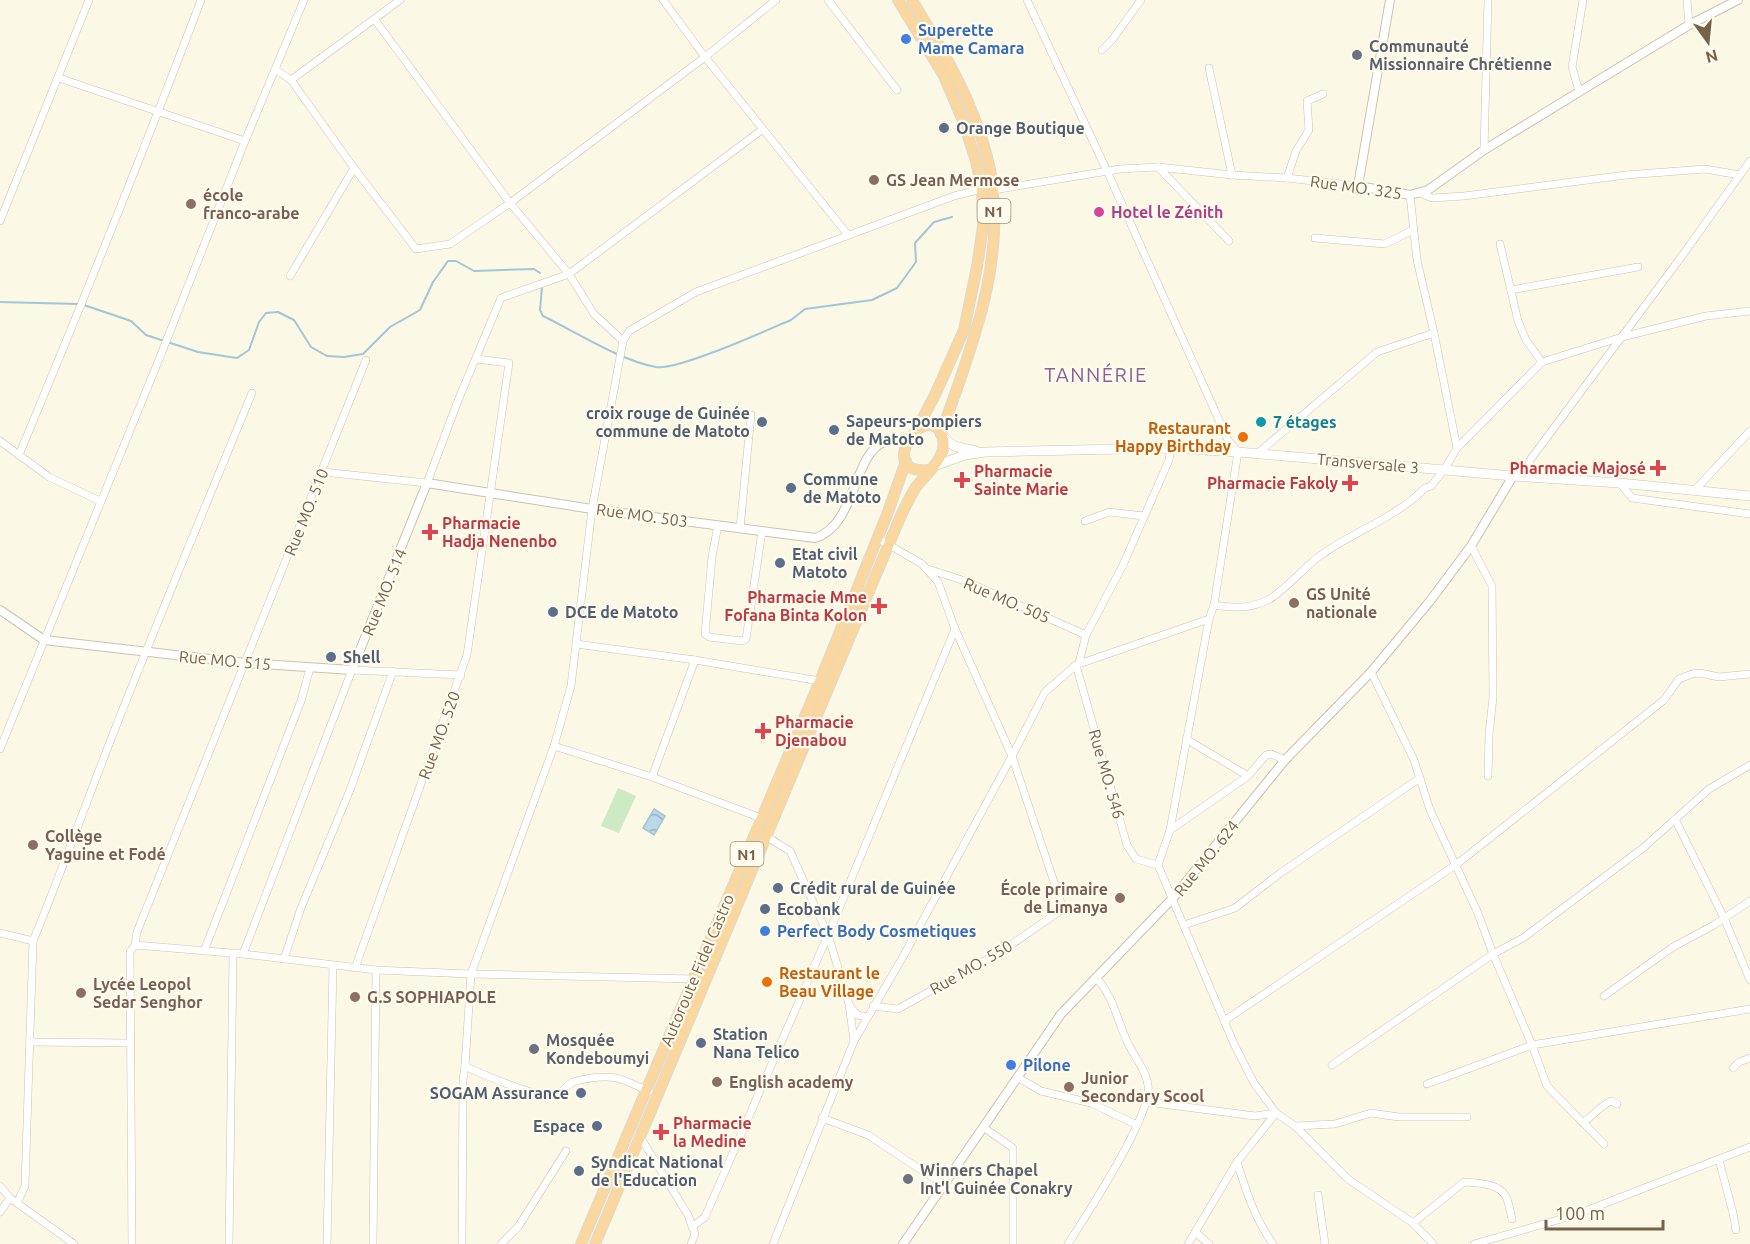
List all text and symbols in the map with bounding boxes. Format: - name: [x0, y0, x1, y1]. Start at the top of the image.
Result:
- north arrow: [1678, 12, 1738, 72]
- place label: Superette Mame Camara: [918, 21, 1024, 57]
- marker: Superette Mame Camara: [899, 32, 913, 46]
- place label: Communauté Missionnaire Chrétienne: [1369, 37, 1552, 73]
- text: N: [1704, 46, 1720, 67]
- marker: Communauté Missionnaire Chrétienne: [1350, 48, 1364, 62]
- place label: Orange Boutique: [956, 119, 1085, 137]
- marker: Orange Boutique: [937, 121, 951, 135]
- place label: GS Jean Mermose: [886, 171, 1020, 189]
- street label: Rue MO. 325: [1309, 172, 1403, 202]
- marker: GS Jean Mermose: [867, 173, 881, 187]
- place label: école franco-arabe: [203, 186, 299, 222]
- marker: école franco-arabe: [184, 197, 198, 211]
- road number: N1: [978, 199, 1010, 223]
- place label: Hotel le Zénith: [1111, 203, 1223, 221]
- marker: Hotel le Zénith: [1092, 205, 1106, 219]
- district label: TANNÉRIE: [1044, 363, 1148, 386]
- place label: croix rouge de Guinée commune de Matoto: [586, 404, 750, 440]
- place label: Sapeurs-pompiers de Matoto: [846, 412, 982, 448]
- place label: 7 étages: [1273, 413, 1337, 431]
- marker: croix rouge de Guinée commune de Matoto: [755, 415, 769, 429]
- marker: 7 étages: [1254, 415, 1268, 429]
- place label: Restaurant Happy Birthday: [1115, 419, 1231, 455]
- marker: Sapeurs-pompiers de Matoto: [827, 423, 841, 437]
- marker: Restaurant Happy Birthday: [1236, 430, 1250, 444]
- street label: Transversale 3: [1316, 450, 1420, 476]
- place label: Pharmacie Majosé: [1509, 459, 1646, 477]
- marker: Pharmacie Majosé: [1651, 461, 1665, 475]
- place label: Pharmacie Sainte Marie: [974, 462, 1069, 498]
- street label: Rue MO. 510: [280, 466, 332, 558]
- place label: Commune de Matoto: [803, 470, 881, 506]
- marker: Pharmacie Sainte Marie: [955, 473, 969, 487]
- place label: Pharmacie Fakoly: [1207, 474, 1338, 492]
- marker: Pharmacie Fakoly: [1343, 476, 1357, 490]
- marker: Commune de Matoto: [784, 481, 798, 495]
- street label: Rue MO. 503: [595, 500, 689, 530]
- place label: Pharmacie Hadja Nenenbo: [442, 514, 557, 550]
- marker: Pharmacie Hadja Nenenbo: [423, 525, 437, 539]
- place label: Etat civil Matoto: [792, 545, 858, 581]
- street label: Rue MO. 514: [358, 546, 410, 638]
- marker: Etat civil Matoto: [773, 556, 787, 570]
- street label: Rue MO. 505: [961, 574, 1053, 626]
- place label: GS Unité nationale: [1306, 585, 1377, 621]
- place label: Pharmacie Mme Fofana Binta Kolon: [724, 588, 867, 624]
- marker: GS Unité nationale: [1287, 596, 1301, 610]
- marker: Pharmacie Mme Fofana Binta Kolon: [872, 599, 886, 613]
- place label: DCE de Matoto: [565, 603, 678, 621]
- marker: DCE de Matoto: [546, 605, 560, 619]
- street label: Rue MO. 515: [178, 647, 272, 673]
- place label: Shell: [343, 648, 381, 666]
- marker: Shell: [324, 650, 338, 664]
- street label: Rue MO. 520: [415, 689, 463, 781]
- place label: Pharmacie Djenabou: [775, 713, 854, 749]
- marker: Pharmacie Djenabou: [756, 724, 770, 738]
- street label: Rue MO. 546: [1086, 727, 1128, 821]
- street label: Rue MO. 624: [1170, 817, 1242, 899]
- place label: Collège Yaguine et Fodé: [45, 827, 166, 863]
- marker: Collège Yaguine et Fodé: [26, 838, 40, 852]
- road number: N1: [730, 842, 764, 866]
- place label: École primaire de Limanya: [1000, 878, 1108, 916]
- place label: Crédit rural de Guinée: [790, 879, 956, 897]
- marker: Crédit rural de Guinée: [771, 881, 785, 895]
- street label: Autoroute Fidel Castro: [657, 891, 737, 1049]
- marker: École primaire de Limanya: [1113, 891, 1127, 905]
- place label: Ecobank: [777, 900, 840, 918]
- marker: Ecobank: [758, 902, 772, 916]
- place label: Perfect Body Cosmetiques: [777, 922, 976, 940]
- marker: Perfect Body Cosmetiques: [758, 924, 772, 938]
- street label: Rue MO. 550: [927, 936, 1015, 998]
- place label: Restaurant le Beau Village: [779, 964, 880, 1000]
- place label: Lycée Leopol Sedar Senghor: [93, 975, 203, 1011]
- marker: Restaurant le Beau Village: [760, 975, 774, 989]
- marker: Lycée Leopol Sedar Senghor: [74, 986, 88, 1000]
- place label: G.S SOPHIAPOLE: [367, 988, 496, 1006]
- marker: G.S SOPHIAPOLE: [348, 990, 362, 1004]
- place label: Station Nana Telico: [713, 1025, 800, 1061]
- place label: Mosquée Kondeboumyi: [546, 1031, 649, 1067]
- marker: Station Nana Telico: [694, 1036, 708, 1050]
- marker: Mosquée Kondeboumyi: [527, 1042, 541, 1056]
- place label: Pilone: [1023, 1056, 1071, 1074]
- marker: Pilone: [1004, 1058, 1018, 1072]
- place label: Junior Secondary Scool: [1081, 1069, 1204, 1105]
- place label: English academy: [729, 1073, 854, 1091]
- marker: English academy: [710, 1075, 724, 1089]
- marker: Junior Secondary Scool: [1062, 1080, 1076, 1094]
- place label: SOGAM Assurance: [430, 1084, 569, 1102]
- marker: SOGAM Assurance: [574, 1086, 588, 1100]
- place label: Pharmacie la Medine: [673, 1114, 752, 1150]
- place label: Espace: [533, 1117, 585, 1135]
- marker: Espace: [590, 1119, 604, 1133]
- marker: Pharmacie la Medine: [654, 1125, 668, 1139]
- place label: Syndicat National de l'Education: [591, 1153, 723, 1189]
- place label: Winners Chapel Int'l Guinée Conakry: [920, 1161, 1073, 1197]
- marker: Syndicat National de l'Education: [572, 1164, 586, 1178]
- marker: Winners Chapel Int'l Guinée Conakry: [901, 1172, 915, 1186]
- scale bar: [1546, 1193, 1663, 1231]
- text: 100 m: [1555, 1203, 1605, 1223]

